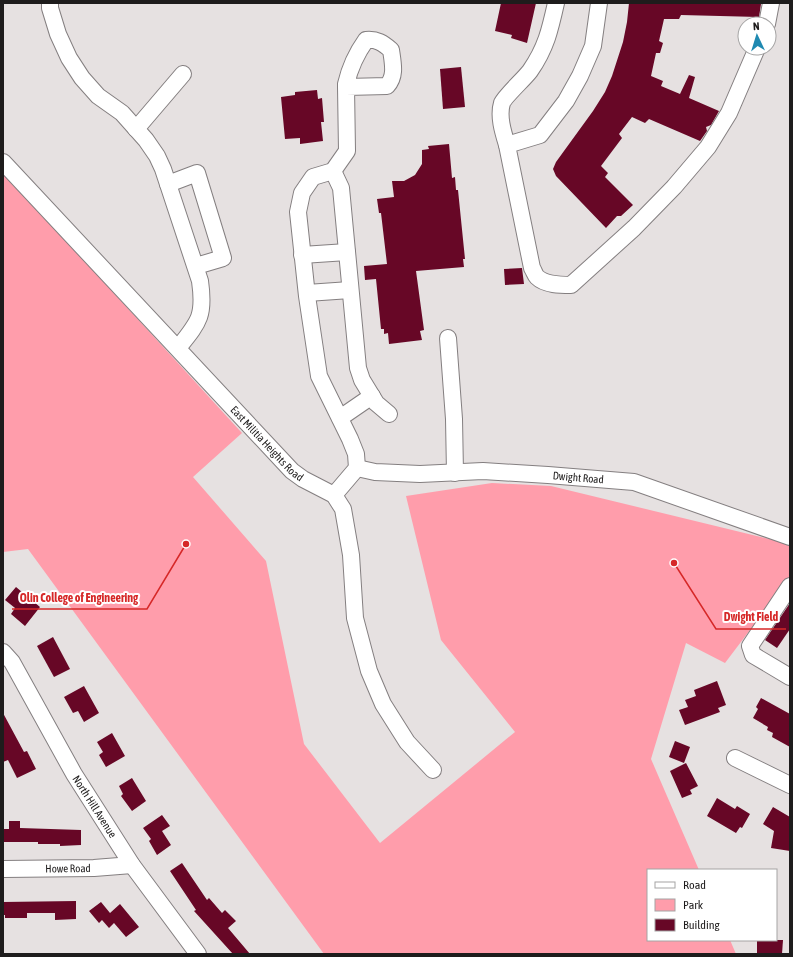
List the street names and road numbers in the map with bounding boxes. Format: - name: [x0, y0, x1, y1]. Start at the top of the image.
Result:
- street label: East Militia Heights Road: [228, 403, 306, 483]
- street label: Dwight Road: [552, 469, 604, 486]
- street label: North Hill Avenue: [70, 773, 119, 840]
- street label: Howe Road: [45, 862, 91, 875]

